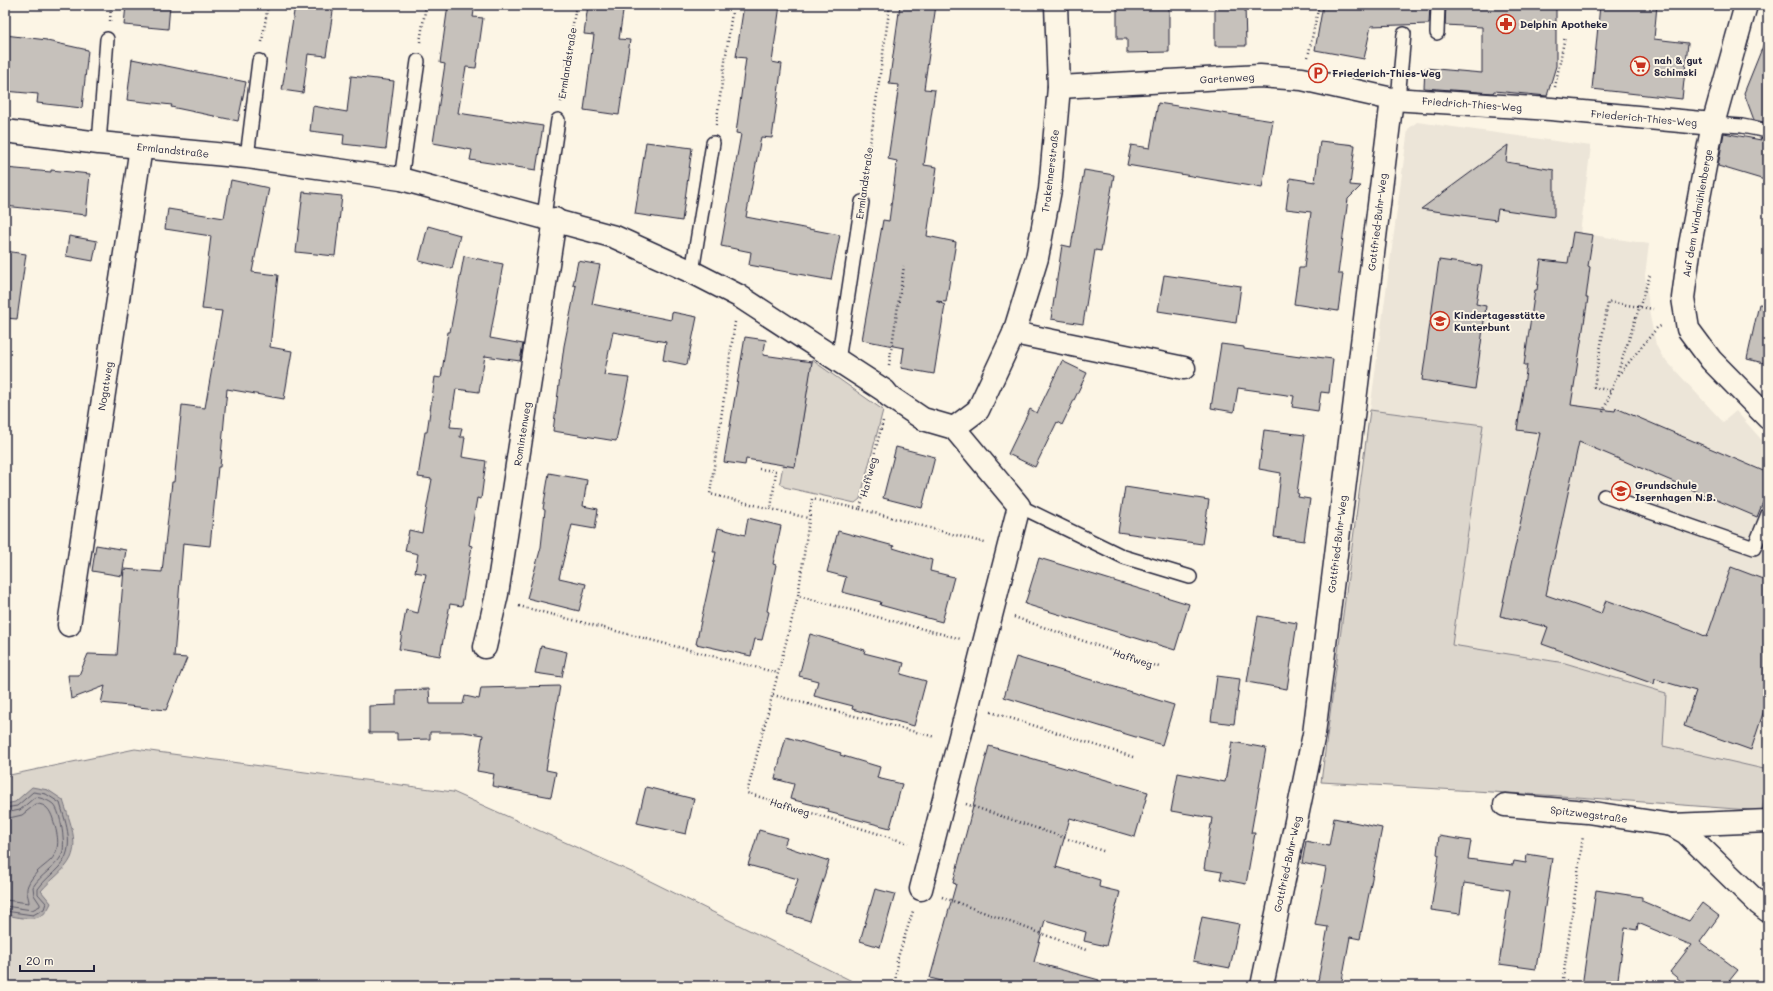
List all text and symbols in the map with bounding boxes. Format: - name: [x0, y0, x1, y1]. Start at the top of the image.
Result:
- pharmacy icon: Delphin Apotheke: [1495, 13, 1517, 35]
- place label: Delphin Apotheke: [1520, 17, 1608, 31]
- street label: Ermlandstraße: [554, 26, 580, 100]
- place label: nah & gut Schimski: [1654, 53, 1703, 79]
- supermarket icon: nah & gut Schimski: [1629, 55, 1651, 77]
- parking icon: Friederich-Thies-Weg: [1307, 62, 1329, 84]
- place label: Friederich-Thies-Weg: [1332, 66, 1441, 80]
- street label: Gartenweg: [1199, 70, 1255, 86]
- street label: Friedrich-Thies-Weg: [1421, 94, 1523, 114]
- street label: Friederich-Thies-Weg: [1590, 106, 1698, 130]
- street label: Trakehnerstraße: [1038, 129, 1062, 213]
- street label: Ermlandstraße: [136, 139, 210, 161]
- street label: Ermlandstraße: [852, 146, 876, 220]
- street label: Auf dem Windmühlenberge: [1679, 148, 1715, 278]
- street label: Gottfried-Buhr-Weg: [1364, 172, 1390, 272]
- place label: Kindertagesstätte Kunterbunt: [1454, 308, 1545, 334]
- school or university icon: Kindertagesstätte Kunterbunt: [1429, 310, 1451, 332]
- street label: Nogatweg: [94, 360, 116, 412]
- street label: Romintenweg: [510, 401, 534, 467]
- street label: Haffweg: [856, 455, 880, 499]
- place label: Grundschule Isernhagen N.B.: [1635, 478, 1716, 504]
- school or university icon: Grundschule Isernhagen N.B.: [1610, 480, 1632, 502]
- street label: Gottfried-Buhr-Weg: [1324, 494, 1350, 594]
- street label: Haffweg: [1111, 645, 1155, 671]
- street label: Haffweg: [768, 794, 812, 820]
- street label: Spitzwegstraße: [1550, 802, 1628, 826]
- street label: Gottfried-Buhr-Weg: [1270, 814, 1304, 913]
- scale bar: [20, 947, 94, 973]
- text: 20 m: [26, 952, 54, 968]

